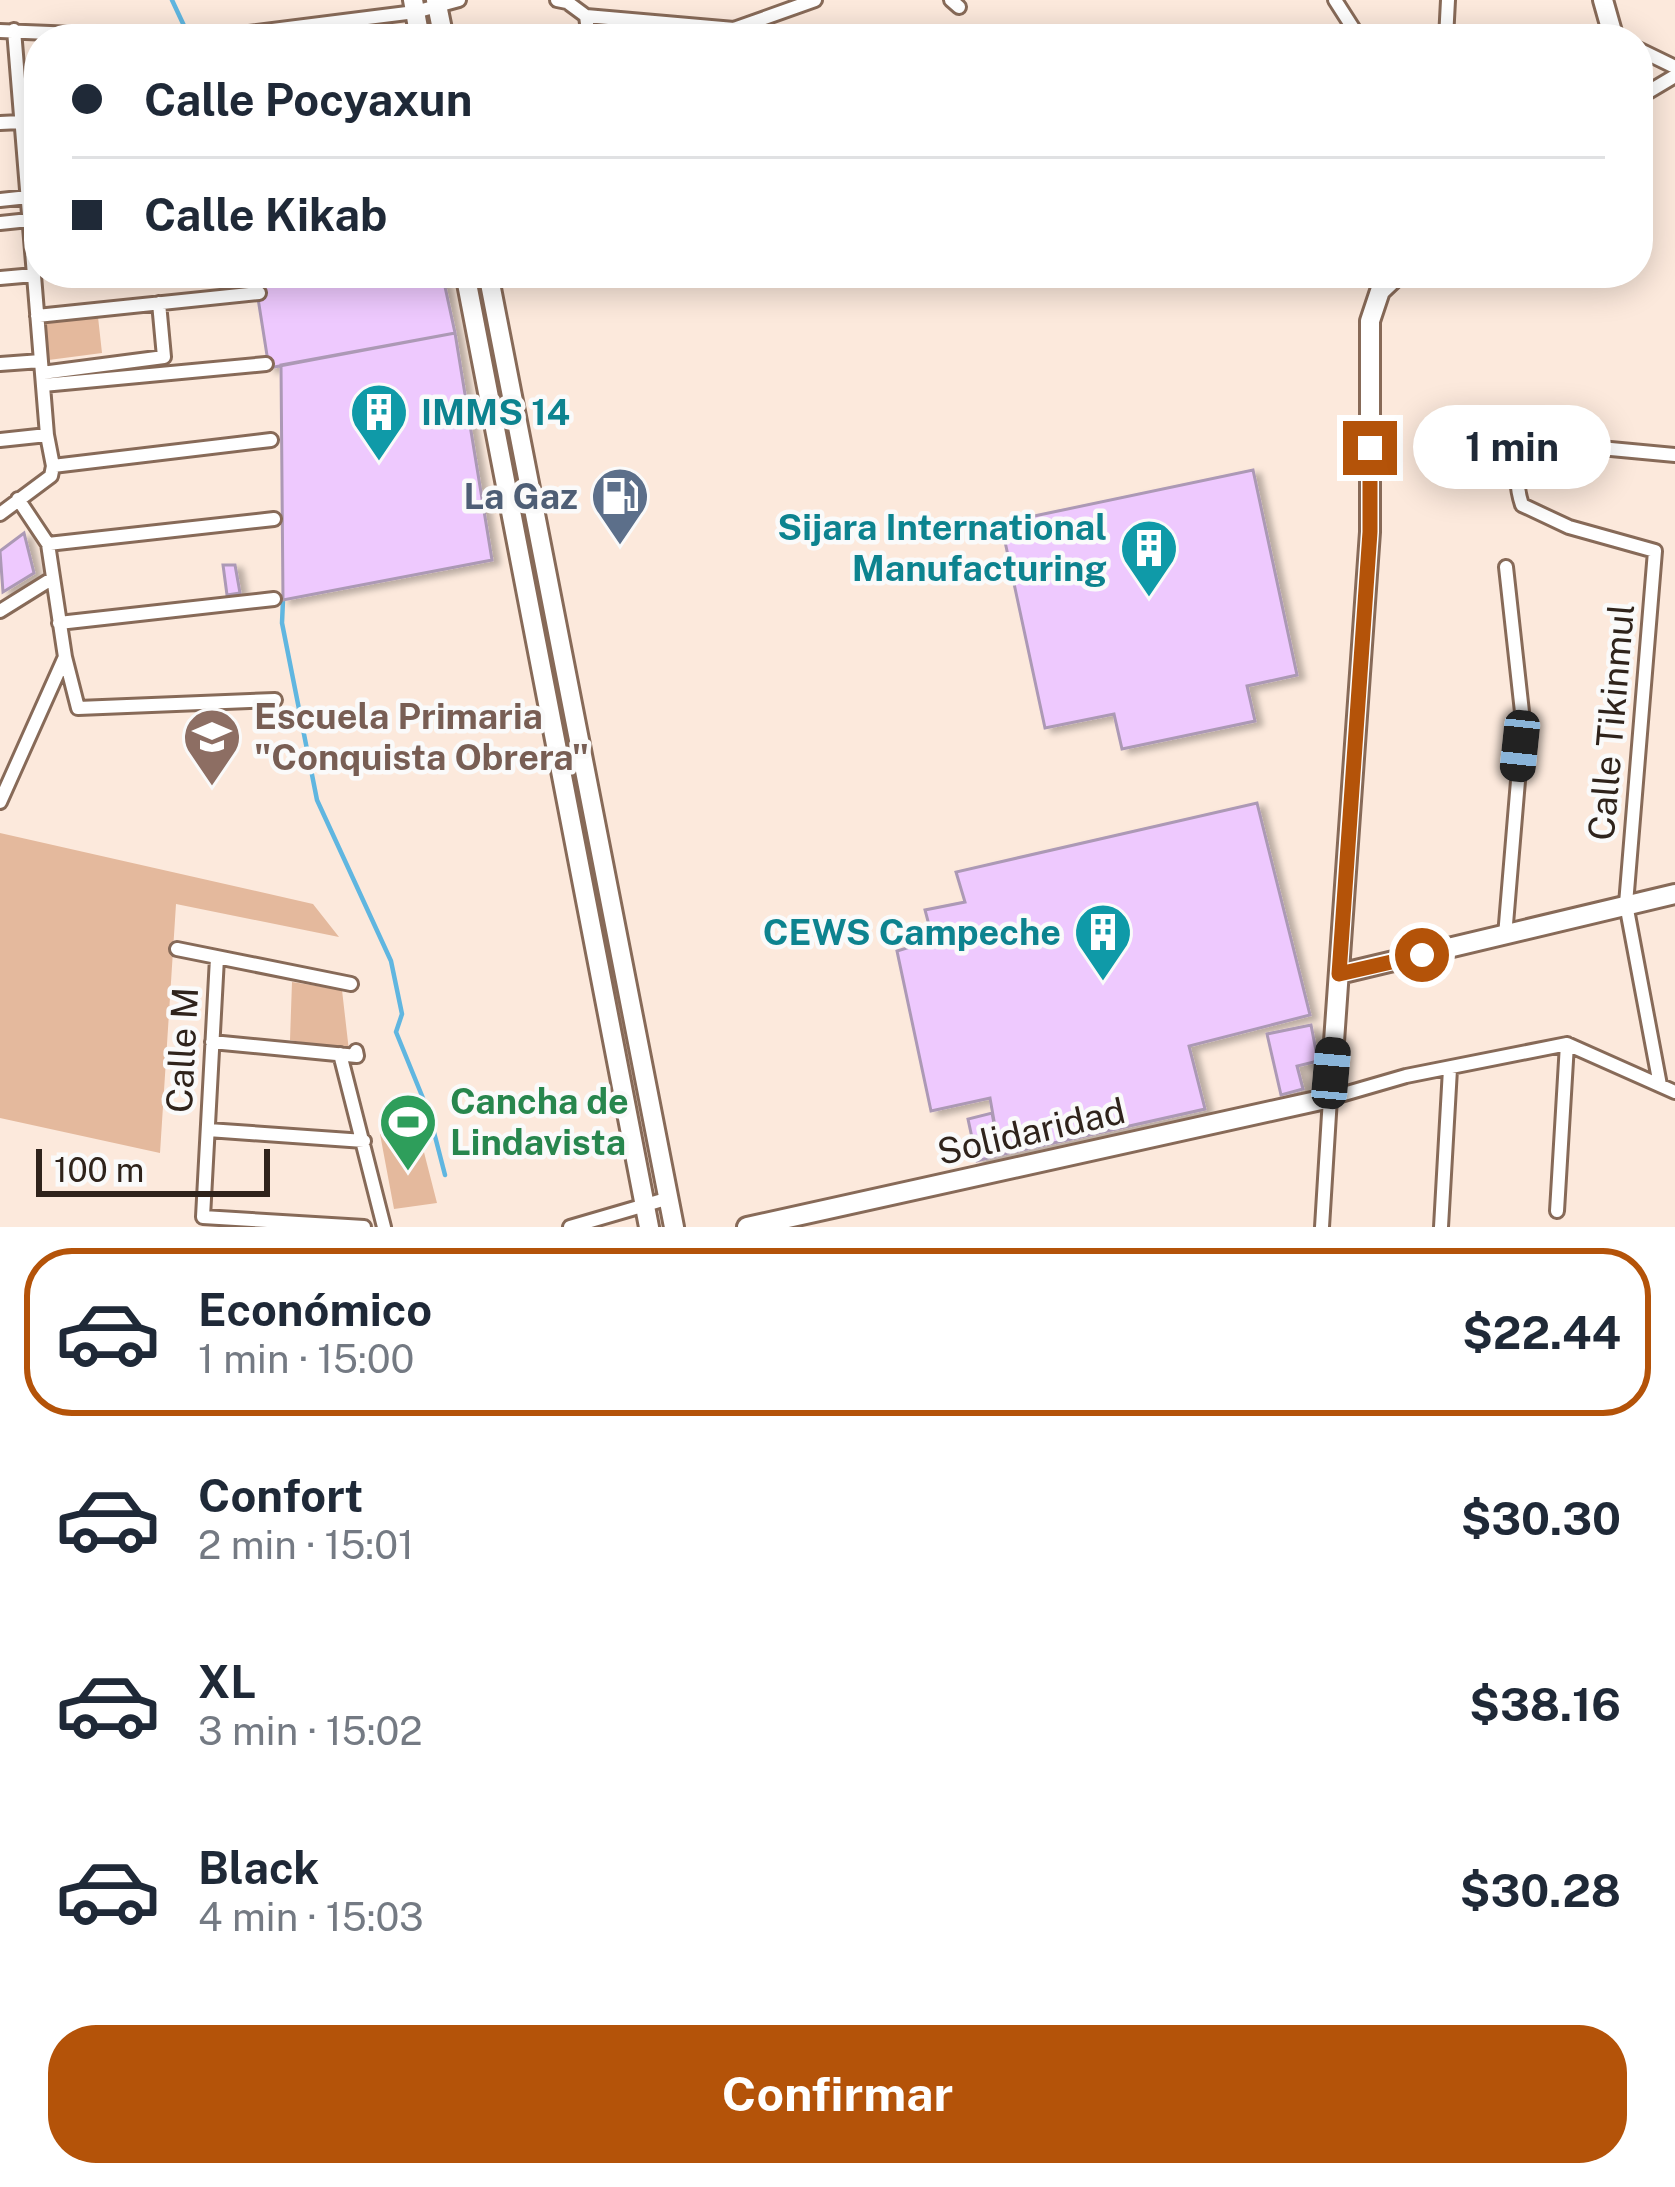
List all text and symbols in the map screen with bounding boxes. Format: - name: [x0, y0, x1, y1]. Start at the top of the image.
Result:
- text: Calle Pocyaxun: [144, 73, 472, 126]
- text: Calle Kikab: [144, 188, 387, 241]
- building icon: IMMS 14: [348, 381, 410, 463]
- place label: IMMS 14: [421, 391, 570, 433]
- callout: 1 min: [1412, 406, 1610, 490]
- route end: [1343, 421, 1397, 475]
- text: 1 min: [1465, 424, 1559, 470]
- fuel station icon: La Gaz: [589, 465, 651, 547]
- place label: La Gaz: [464, 475, 578, 517]
- place label: Sijara International Manufacturing: [777, 506, 1107, 589]
- building icon: Sijara International Manufacturing: [1118, 517, 1180, 599]
- street label: Calle Tikinmul: [1580, 602, 1642, 842]
- place label: Escuela Primaria "Conquista Obrera": [254, 695, 589, 778]
- school or university icon: Escuela Primaria "Conquista Obrera": [181, 706, 243, 788]
- car: [1498, 708, 1542, 784]
- building icon: CEWS Campeche: [1072, 901, 1134, 983]
- place label: CEWS Campeche: [763, 911, 1061, 953]
- route start: [1395, 928, 1449, 982]
- street label: Calle M: [158, 986, 206, 1114]
- car: [1310, 1036, 1352, 1110]
- place label: Cancha de Lindavista: [450, 1080, 629, 1163]
- street label: Solidaridad: [933, 1089, 1129, 1173]
- sports icon: Cancha de Lindavista: [377, 1091, 439, 1173]
- scale bar: [36, 1143, 270, 1196]
- text: 100 m: [54, 1151, 144, 1189]
- icon: car: [54, 1278, 162, 1386]
- text: Económico: [198, 1283, 432, 1336]
- text: $22.44: [1462, 1306, 1621, 1359]
- text: 1 min · 15:00: [198, 1336, 414, 1382]
- icon: car: [54, 1464, 162, 1572]
- text: Confort: [198, 1469, 363, 1522]
- text: $30.30: [1461, 1492, 1621, 1545]
- text: 2 min · 15:01: [198, 1522, 414, 1568]
- icon: car: [54, 1650, 162, 1758]
- text: XL: [198, 1655, 256, 1708]
- text: $38.16: [1469, 1678, 1621, 1731]
- text: 3 min · 15:02: [198, 1708, 423, 1754]
- icon: car: [54, 1836, 162, 1944]
- text: Black: [198, 1841, 319, 1894]
- text: $30.28: [1460, 1864, 1621, 1917]
- text: 4 min · 15:03: [198, 1894, 424, 1940]
- button: Confirmar: [48, 2025, 1627, 2163]

